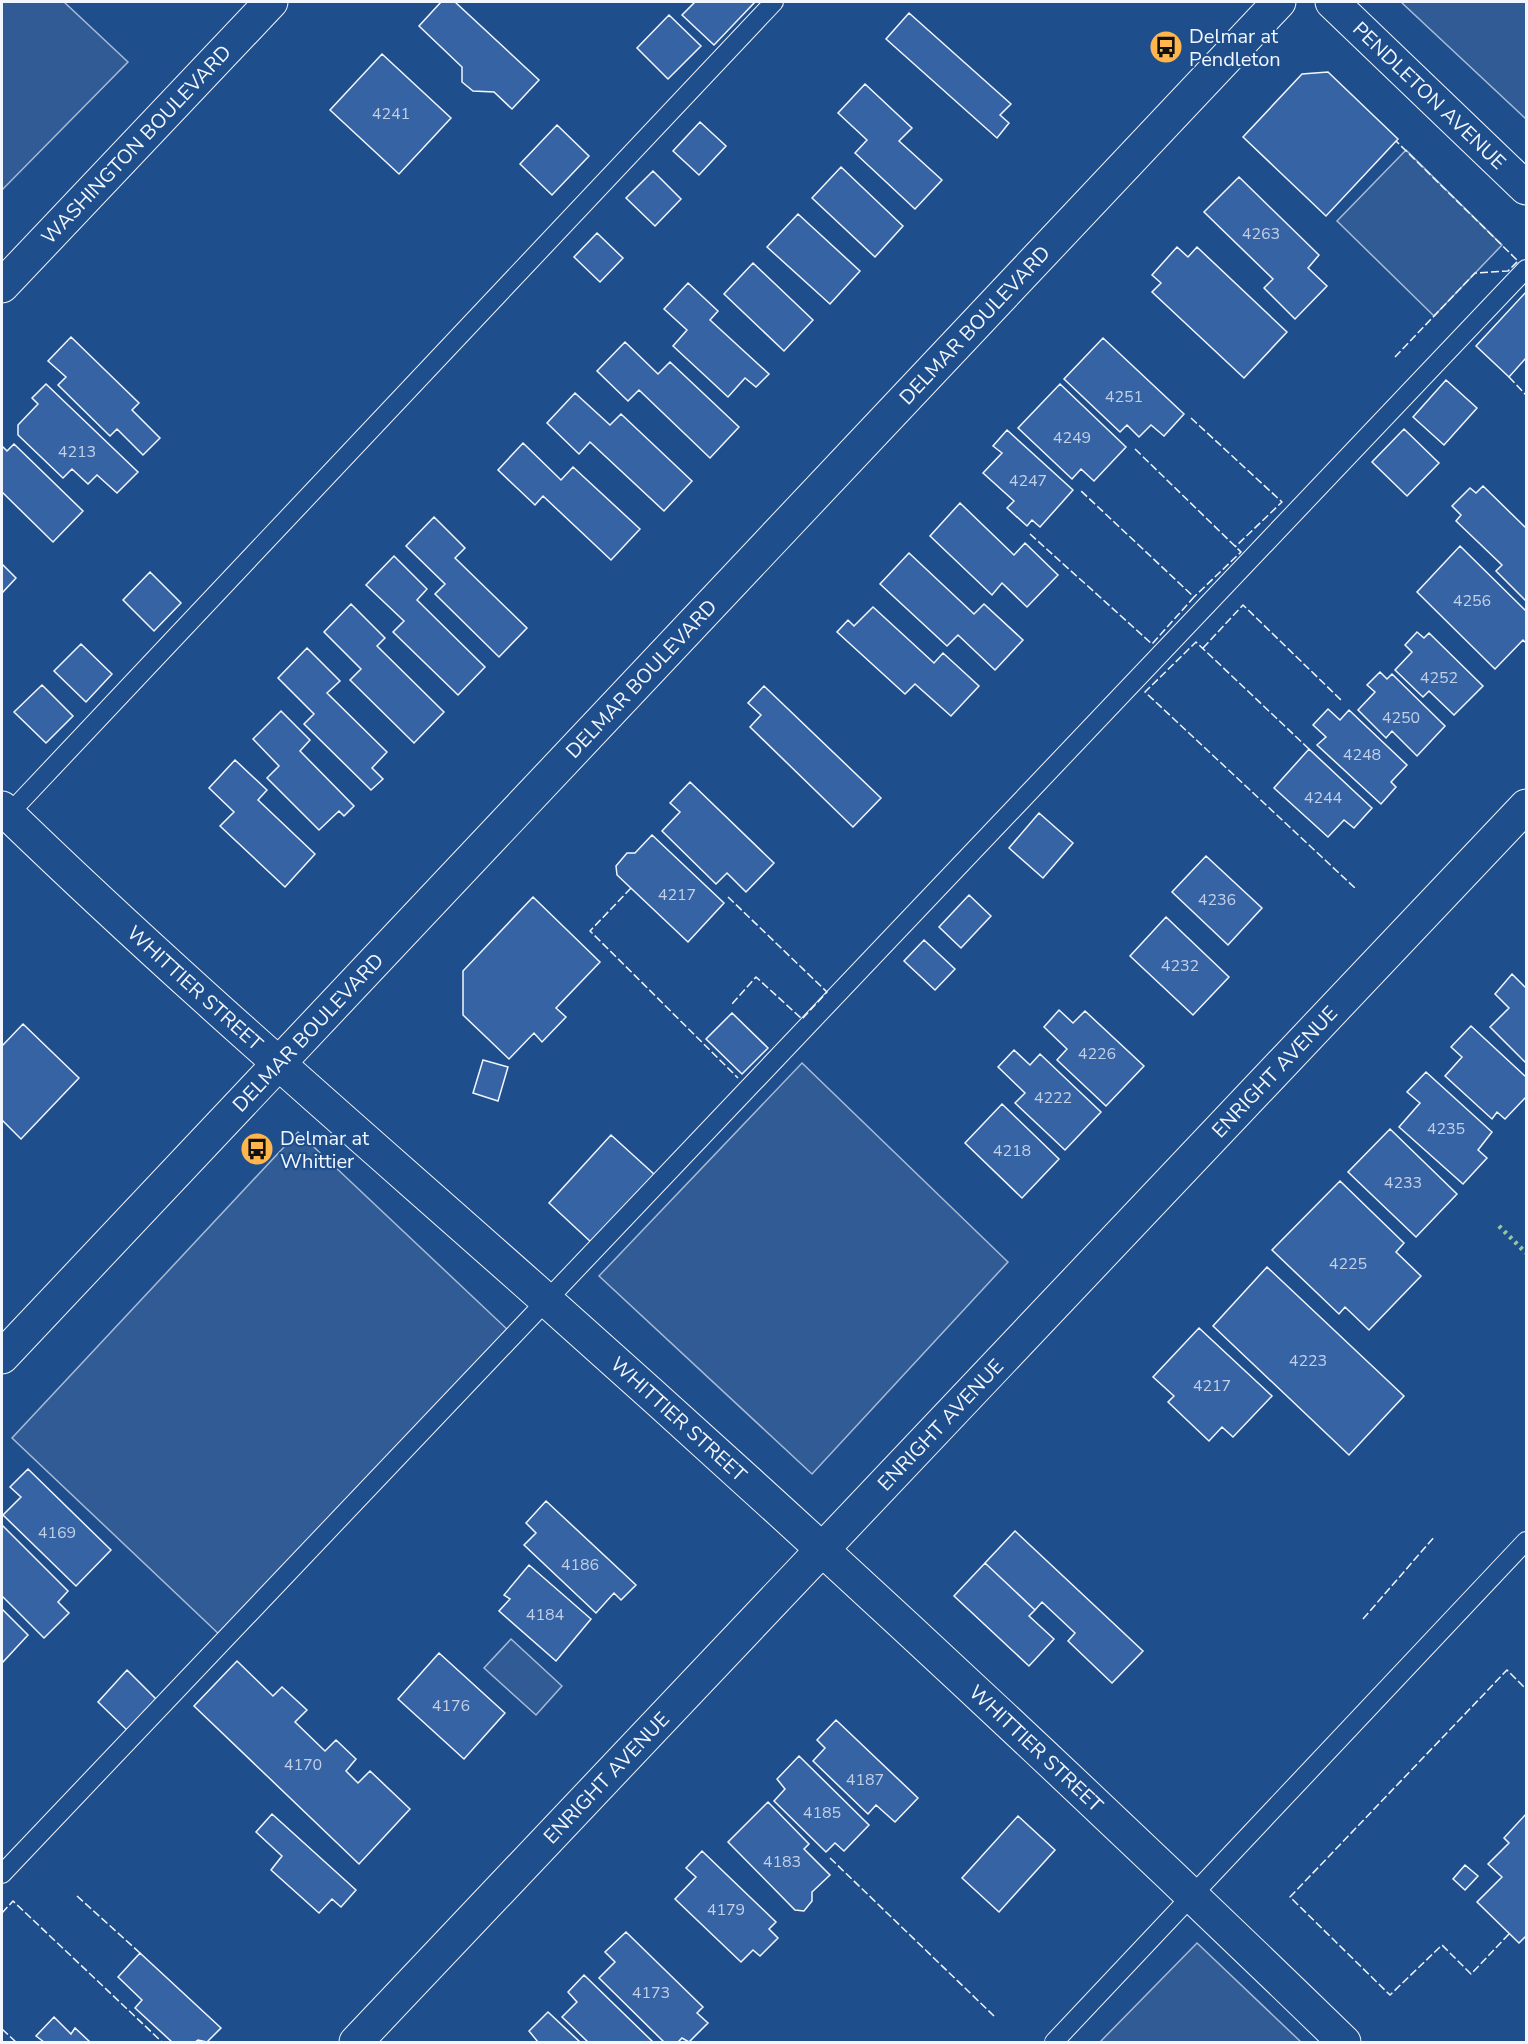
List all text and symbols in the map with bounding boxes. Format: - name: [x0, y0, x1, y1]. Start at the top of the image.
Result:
- street label: PENDLETON AVENUE: [1347, 16, 1512, 175]
- place label: Delmar at Pendleton: [1189, 23, 1281, 73]
- bus stop icon: Delmar at Pendleton: [1148, 29, 1184, 65]
- street label: WASHINGTON BOULEVARD: [35, 39, 237, 250]
- house number: 4241: [372, 103, 410, 125]
- house number: 4263: [1242, 223, 1280, 245]
- street label: DELMAR BOULEVARD: [893, 240, 1056, 410]
- house number: 4251: [1105, 386, 1143, 408]
- house number: 4249: [1053, 427, 1091, 449]
- house number: 4213: [58, 441, 96, 463]
- house number: 4247: [1009, 470, 1047, 492]
- house number: 4256: [1453, 590, 1491, 612]
- street label: DELMAR BOULEVARD: [560, 593, 723, 764]
- house number: 4252: [1420, 667, 1458, 689]
- house number: 4250: [1382, 707, 1420, 729]
- house number: 4248: [1343, 744, 1381, 766]
- house number: 4244: [1304, 787, 1343, 809]
- house number: 4217: [658, 884, 696, 906]
- house number: 4236: [1198, 889, 1236, 911]
- street label: WHITTIER STREET: [121, 919, 269, 1057]
- street label: DELMAR BOULEVARD: [226, 947, 389, 1118]
- house number: 4232: [1161, 955, 1199, 977]
- street label: ENRIGHT AVENUE: [1206, 1000, 1343, 1143]
- house number: 4226: [1078, 1043, 1116, 1065]
- house number: 4222: [1034, 1087, 1072, 1109]
- house number: 4235: [1427, 1118, 1465, 1140]
- place label: Delmar at Whittier: [280, 1125, 370, 1175]
- bus stop icon: Delmar at Whittier: [239, 1131, 275, 1167]
- house number: 4218: [993, 1140, 1031, 1162]
- house number: 4233: [1384, 1172, 1422, 1194]
- house number: 4225: [1329, 1253, 1367, 1275]
- house number: 4223: [1289, 1350, 1327, 1372]
- street label: WHITTIER STREET: [605, 1351, 753, 1488]
- street label: ENRIGHT AVENUE: [871, 1353, 1009, 1496]
- house number: 4217: [1193, 1375, 1231, 1397]
- house number: 4169: [38, 1522, 76, 1544]
- house number: 4186: [561, 1554, 599, 1576]
- house number: 4184: [526, 1604, 565, 1626]
- street label: WHITTIER STREET: [963, 1679, 1109, 1818]
- house number: 4176: [432, 1695, 470, 1717]
- street label: ENRIGHT AVENUE: [537, 1706, 675, 1849]
- house number: 4170: [284, 1754, 322, 1776]
- house number: 4187: [846, 1769, 884, 1791]
- house number: 4185: [803, 1802, 841, 1824]
- house number: 4183: [763, 1851, 801, 1873]
- house number: 4179: [707, 1899, 745, 1921]
- house number: 4173: [632, 1982, 670, 2004]

